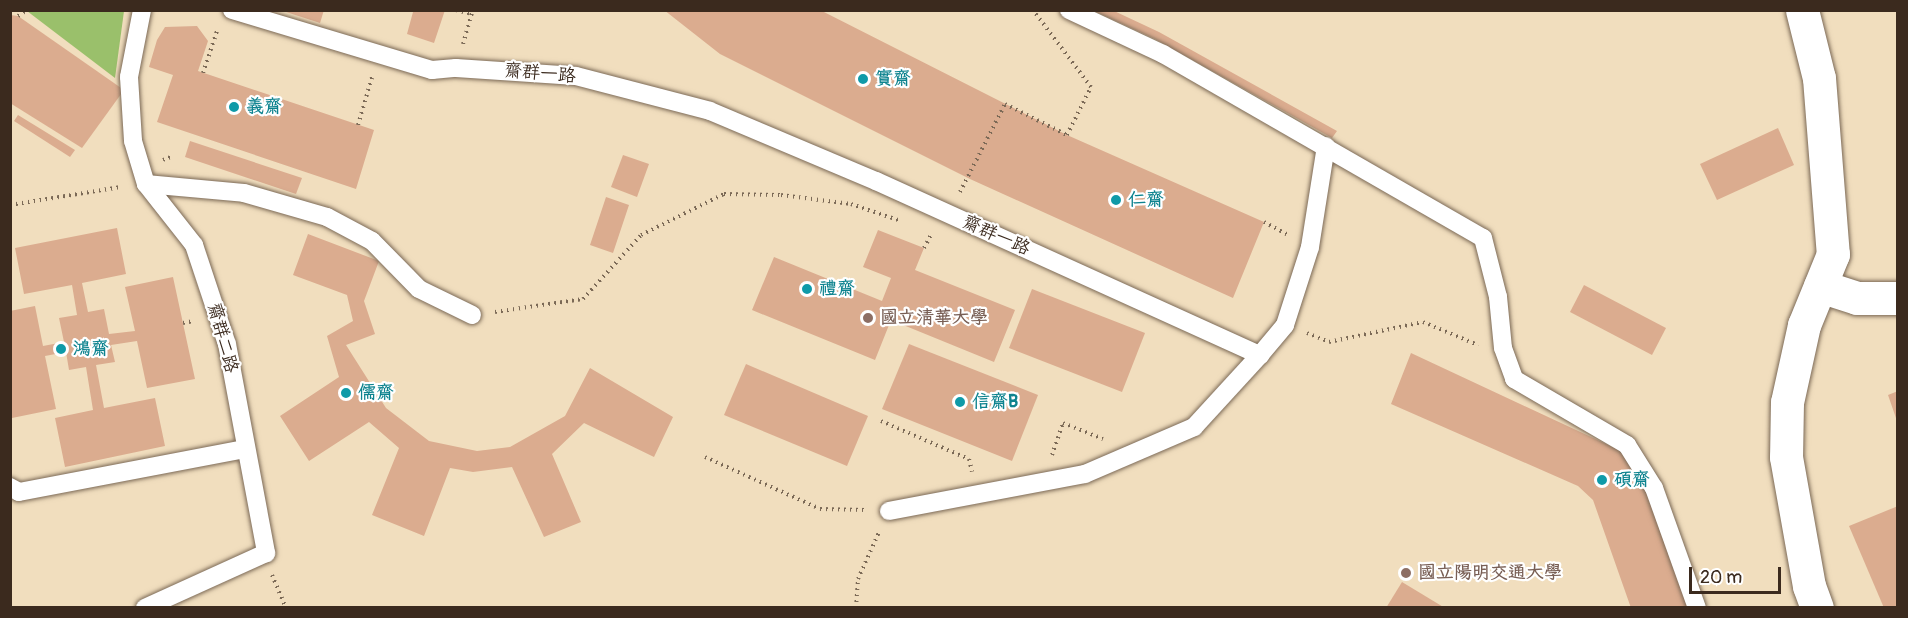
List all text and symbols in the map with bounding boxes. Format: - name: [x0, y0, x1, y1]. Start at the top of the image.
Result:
- street label: 齋群一路: [503, 60, 577, 88]
- place label: 實齋: [875, 68, 911, 90]
- marker: 實齋: [856, 72, 870, 86]
- place label: 義齋: [246, 96, 282, 118]
- marker: 義齋: [227, 100, 241, 114]
- place label: 仁齋: [1128, 189, 1164, 211]
- marker: 仁齋: [1109, 193, 1123, 207]
- street label: 齋群一路: [959, 211, 1033, 261]
- place label: 禮齋: [819, 278, 855, 300]
- marker: 禮齋: [800, 282, 814, 296]
- street label: 齋群二路: [202, 300, 242, 376]
- place label: 國立清華大學: [880, 307, 988, 329]
- marker: 國立清華大學: [861, 311, 875, 325]
- place label: 鴻齋: [73, 338, 109, 360]
- marker: 鴻齋: [54, 342, 68, 356]
- place label: 儒齋: [358, 382, 394, 404]
- marker: 儒齋: [339, 386, 353, 400]
- place label: 信齋B: [972, 391, 1018, 413]
- marker: 信齋B: [953, 395, 967, 409]
- place label: 碩齋: [1614, 469, 1650, 491]
- marker: 碩齋: [1595, 473, 1609, 487]
- scale bar: [1692, 555, 1784, 593]
- place label: 國立陽明交通大學: [1418, 562, 1562, 584]
- marker: 國立陽明交通大學: [1399, 566, 1413, 580]
- text: 20 m: [1700, 566, 1742, 589]

